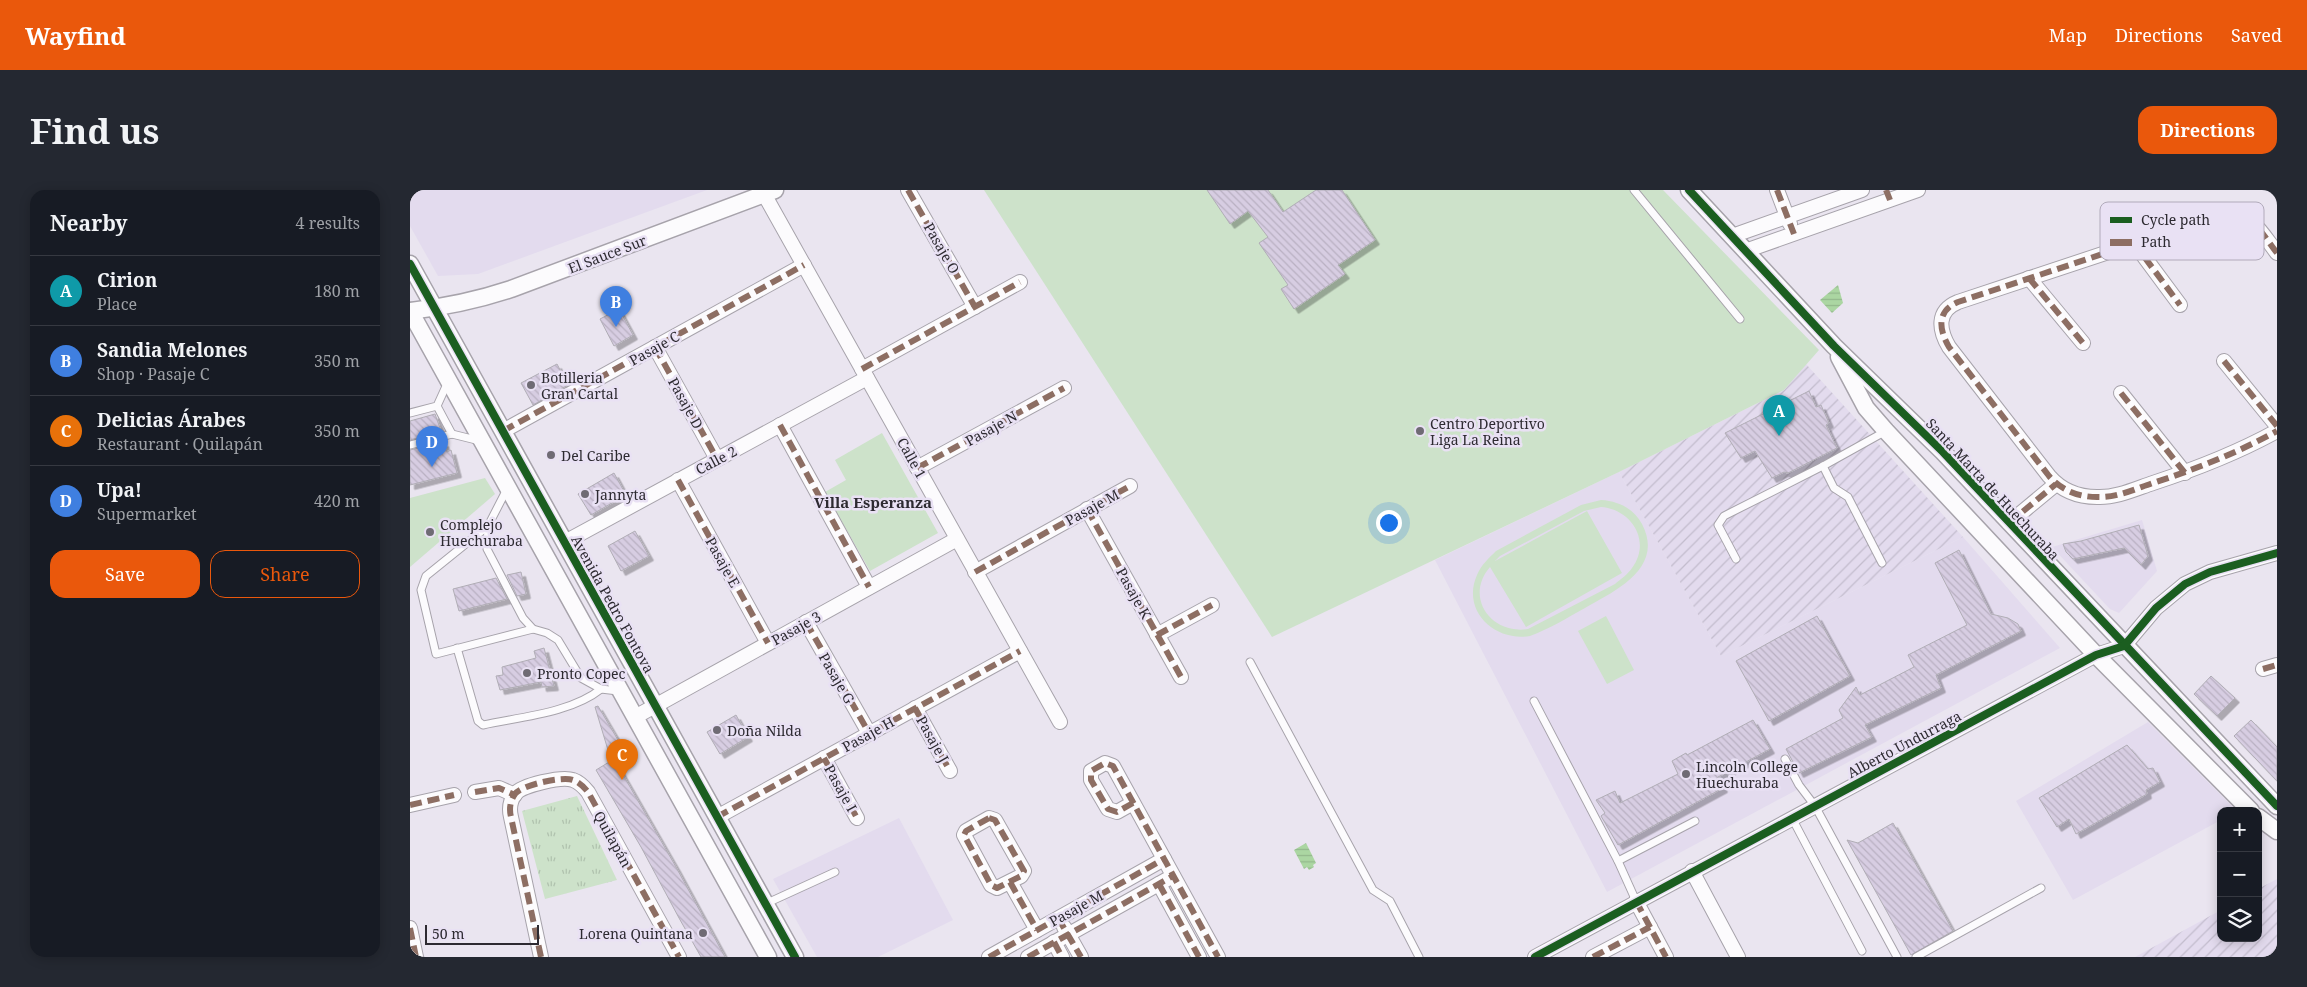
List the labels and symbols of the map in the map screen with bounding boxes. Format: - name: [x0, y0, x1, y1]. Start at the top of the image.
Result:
- legend: [2100, 202, 2264, 260]
- text: Cycle path: [2141, 210, 2210, 229]
- street label: Pasaje O: [920, 219, 964, 277]
- street label: El Sauce Sur: [565, 230, 649, 278]
- text: Path: [2141, 232, 2171, 251]
- pin: B: [600, 286, 632, 327]
- street label: Pasaje C: [626, 326, 683, 370]
- place label: Botilleria Gran Cartal: [541, 368, 619, 403]
- street label: Pasaje D: [664, 374, 708, 432]
- marker: Botilleria Gran Cartal: [525, 379, 537, 391]
- pin: A: [1763, 395, 1795, 436]
- street label: Pasaje N: [962, 406, 1021, 450]
- place label: Centro Deportivo Liga La Reina: [1430, 414, 1545, 449]
- street label: Santa Marta de Huechuraba: [1922, 414, 2064, 564]
- marker: Centro Deportivo Liga La Reina: [1414, 425, 1426, 437]
- pin: D: [416, 426, 448, 467]
- street label: Calle 1: [893, 434, 931, 482]
- street label: Calle 2: [692, 441, 740, 479]
- place label: Del Caribe: [561, 446, 630, 465]
- marker: Del Caribe: [545, 449, 557, 461]
- street label: Pasaje M: [1062, 484, 1122, 530]
- place label: Jannyta: [594, 485, 646, 504]
- marker: Jannyta: [579, 488, 591, 500]
- district label: Villa Esperanza: [814, 492, 932, 512]
- your location: [1376, 510, 1402, 536]
- place label: Complejo Huechuraba: [440, 515, 523, 550]
- marker: Complejo Huechuraba: [424, 526, 436, 538]
- street label: Avenida Pedro Fontova: [567, 532, 659, 676]
- street label: Pasaje E: [701, 534, 745, 591]
- street label: Pasaje K: [1112, 564, 1156, 622]
- street label: Pasaje 3: [768, 607, 824, 649]
- street label: Pasaje G: [815, 649, 859, 707]
- place label: Pronto Copec: [537, 664, 626, 683]
- marker: Pronto Copec: [521, 667, 533, 679]
- street label: Alberto Undurraga: [1844, 706, 1964, 782]
- street label: Pasaje H: [838, 712, 898, 756]
- street label: Pasaje J: [912, 712, 954, 766]
- place label: Doña Nilda: [727, 721, 802, 740]
- marker: Doña Nilda: [711, 724, 723, 736]
- pin: C: [606, 739, 638, 780]
- place label: Lincoln College Huechuraba: [1696, 757, 1798, 792]
- street label: Pasaje I: [820, 761, 862, 815]
- marker: Lincoln College Huechuraba: [1680, 768, 1692, 780]
- street label: Quilapán: [590, 807, 636, 871]
- street label: Pasaje M: [1046, 885, 1106, 931]
- scale bar: [425, 922, 539, 945]
- place label: Lorena Quintana: [579, 924, 693, 943]
- marker: Lorena Quintana: [697, 927, 709, 939]

